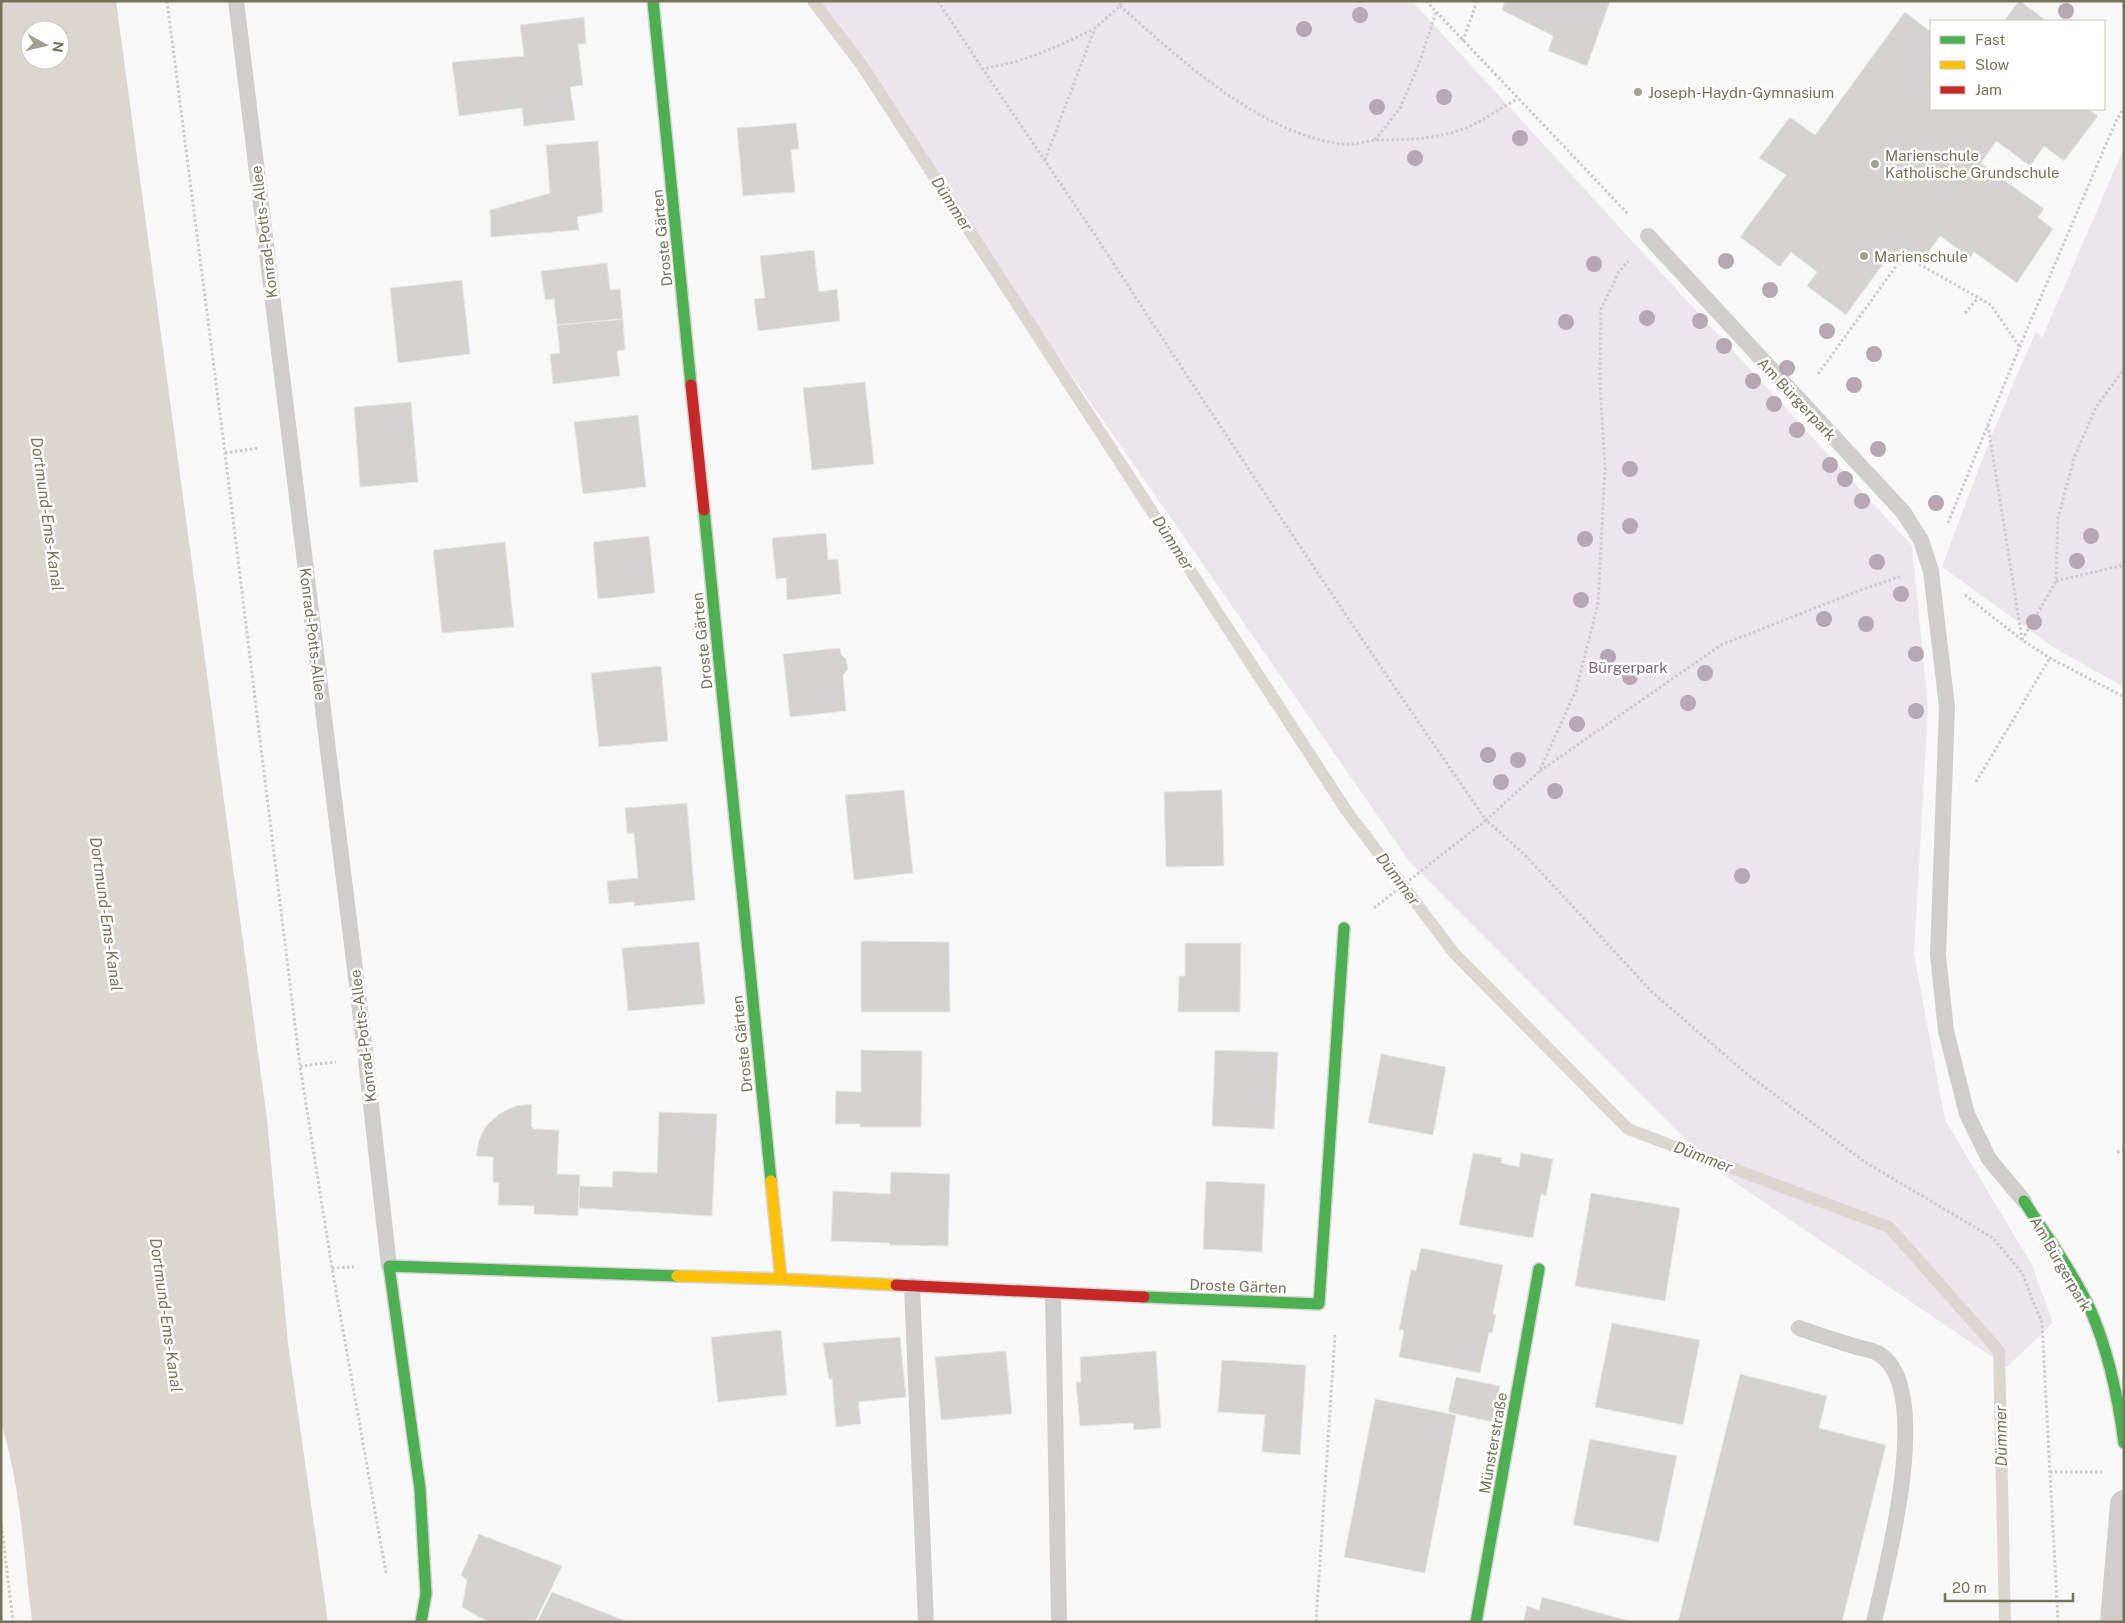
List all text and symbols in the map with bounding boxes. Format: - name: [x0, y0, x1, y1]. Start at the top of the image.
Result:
- north arrow: [20, 20, 70, 70]
- legend: [1930, 20, 2105, 110]
- text: Fast: [1975, 31, 2005, 48]
- text: N: [49, 40, 67, 53]
- text: Slow: [1975, 56, 2010, 73]
- text: Jam: [1975, 81, 2002, 98]
- place label: Joseph-Haydn-Gymnasium: [1648, 84, 1834, 101]
- marker: Joseph-Haydn-Gymnasium: [1632, 86, 1644, 98]
- place label: Marienschule Katholische Grundschule: [1885, 147, 2060, 181]
- marker: Marienschule Katholische Grundschule: [1869, 158, 1881, 170]
- street label: Konrad-Potts-Allee: [247, 165, 281, 299]
- water label: Dümmer: [927, 173, 977, 236]
- street label: Droste Gärten: [648, 189, 676, 287]
- place label: Marienschule: [1874, 248, 1968, 265]
- marker: Marienschule: [1858, 250, 1870, 262]
- street label: Am Bürgerpark: [1754, 354, 1840, 444]
- water label: Dortmund-Ems-Kanal: [27, 436, 67, 592]
- water label: Dümmer: [1148, 512, 1198, 575]
- street label: Konrad-Potts-Allee: [296, 567, 330, 701]
- street label: Droste Gärten: [688, 592, 716, 690]
- park label: Bürgerpark: [1588, 659, 1668, 676]
- water label: Dortmund-Ems-Kanal: [86, 836, 126, 992]
- water label: Dümmer: [1372, 849, 1425, 910]
- street label: Konrad-Potts-Allee: [346, 969, 380, 1103]
- street label: Droste Gärten: [728, 995, 756, 1093]
- water label: Dümmer: [1671, 1137, 1736, 1177]
- street label: Am Bürgerpark: [2027, 1214, 2095, 1314]
- water label: Dortmund-Ems-Kanal: [146, 1237, 186, 1393]
- street label: Droste Gärten: [1189, 1276, 1287, 1296]
- street label: Münsterstraße: [1476, 1391, 1510, 1495]
- water label: Dümmer: [1991, 1404, 2011, 1467]
- scale bar: [1945, 1570, 2072, 1602]
- text: 20 m: [1952, 1579, 1987, 1596]

